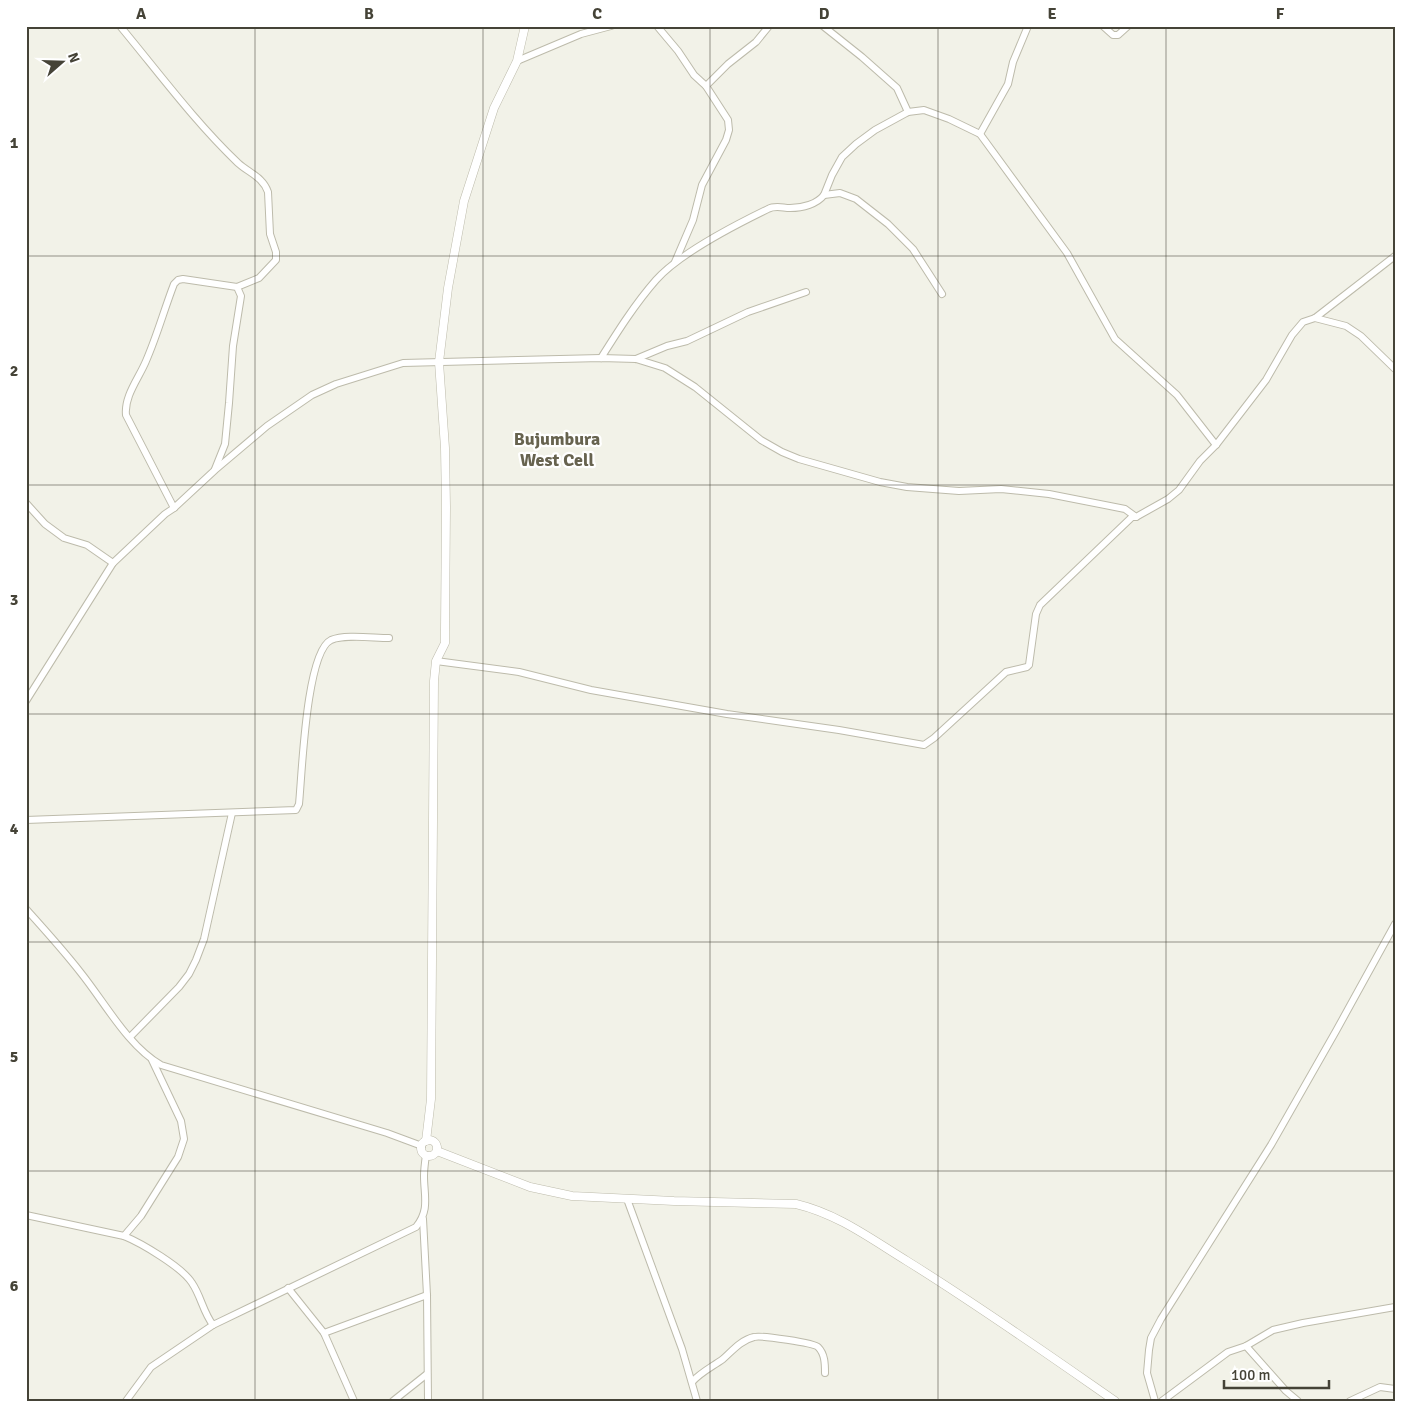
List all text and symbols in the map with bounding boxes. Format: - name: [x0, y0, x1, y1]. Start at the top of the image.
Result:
- text: A: [136, 4, 147, 24]
- text: B: [364, 4, 374, 24]
- text: C: [592, 4, 602, 24]
- text: D: [819, 4, 830, 24]
- text: E: [1047, 4, 1057, 24]
- text: F: [1276, 4, 1285, 24]
- north arrow: [38, 38, 88, 88]
- text: N: [64, 50, 83, 65]
- text: 1: [10, 133, 19, 153]
- text: 2: [10, 361, 18, 381]
- district label: Bujumbura West Cell: [514, 428, 600, 471]
- text: 3: [10, 590, 18, 610]
- text: 4: [10, 819, 19, 839]
- text: 5: [10, 1047, 18, 1067]
- text: 6: [10, 1276, 19, 1296]
- scale bar: [1224, 1357, 1328, 1389]
- text: 100 m: [1231, 1366, 1271, 1384]

